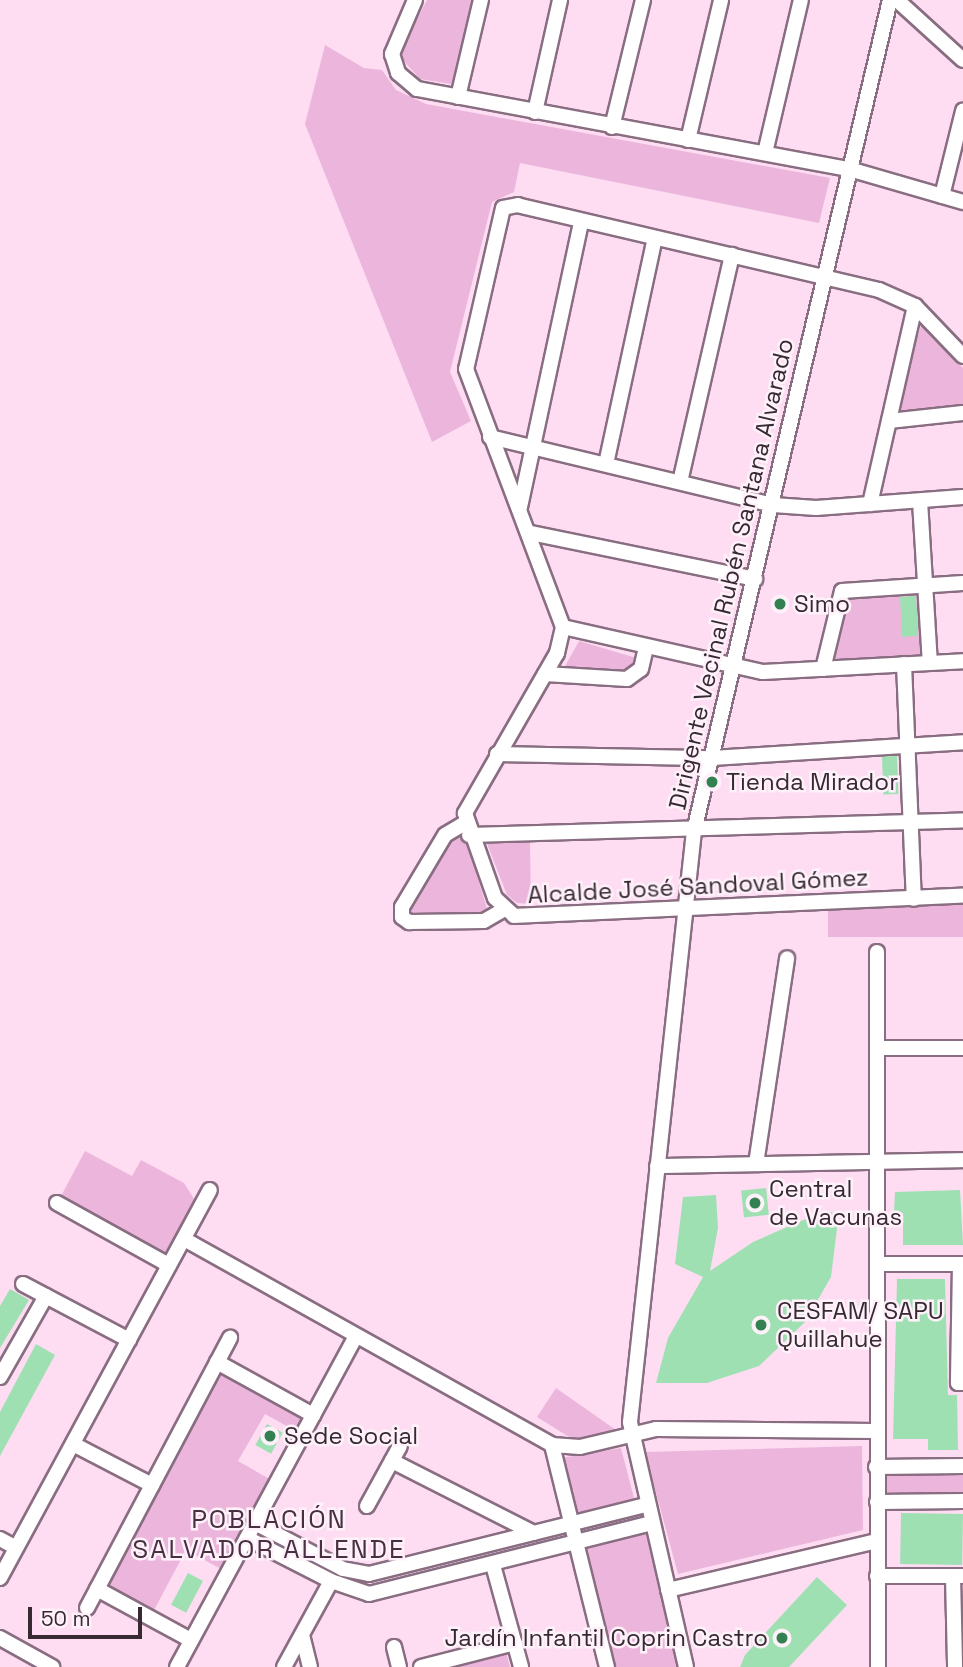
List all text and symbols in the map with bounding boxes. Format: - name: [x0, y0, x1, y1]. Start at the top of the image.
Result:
- street label: Dirigente Vecinal Rubén Santana Alvarado: [663, 335, 799, 813]
- place label: Simo: [794, 590, 850, 618]
- marker: Simo: [772, 596, 788, 612]
- place label: Tienda Mirador: [726, 768, 898, 796]
- marker: Tienda Mirador: [704, 774, 720, 790]
- street label: Alcalde José Sandoval Gómez: [527, 863, 869, 909]
- place label: Central de Vacunas: [769, 1175, 902, 1231]
- marker: Central de Vacunas: [747, 1195, 763, 1211]
- place label: CESFAM/ SAPU Quillahue: [777, 1297, 944, 1353]
- marker: CESFAM/ SAPU Quillahue: [751, 1315, 771, 1335]
- place label: Sede Social: [284, 1422, 418, 1450]
- marker: Sede Social: [262, 1428, 278, 1444]
- district label: POBLACIÓN SALVADOR ALLENDE: [134, 1504, 404, 1566]
- scale bar: [32, 1594, 145, 1638]
- text: 50 m: [41, 1605, 91, 1632]
- place label: Jardín Infantil Coprin Castro: [444, 1624, 768, 1652]
- marker: Jardín Infantil Coprin Castro: [774, 1630, 790, 1646]

